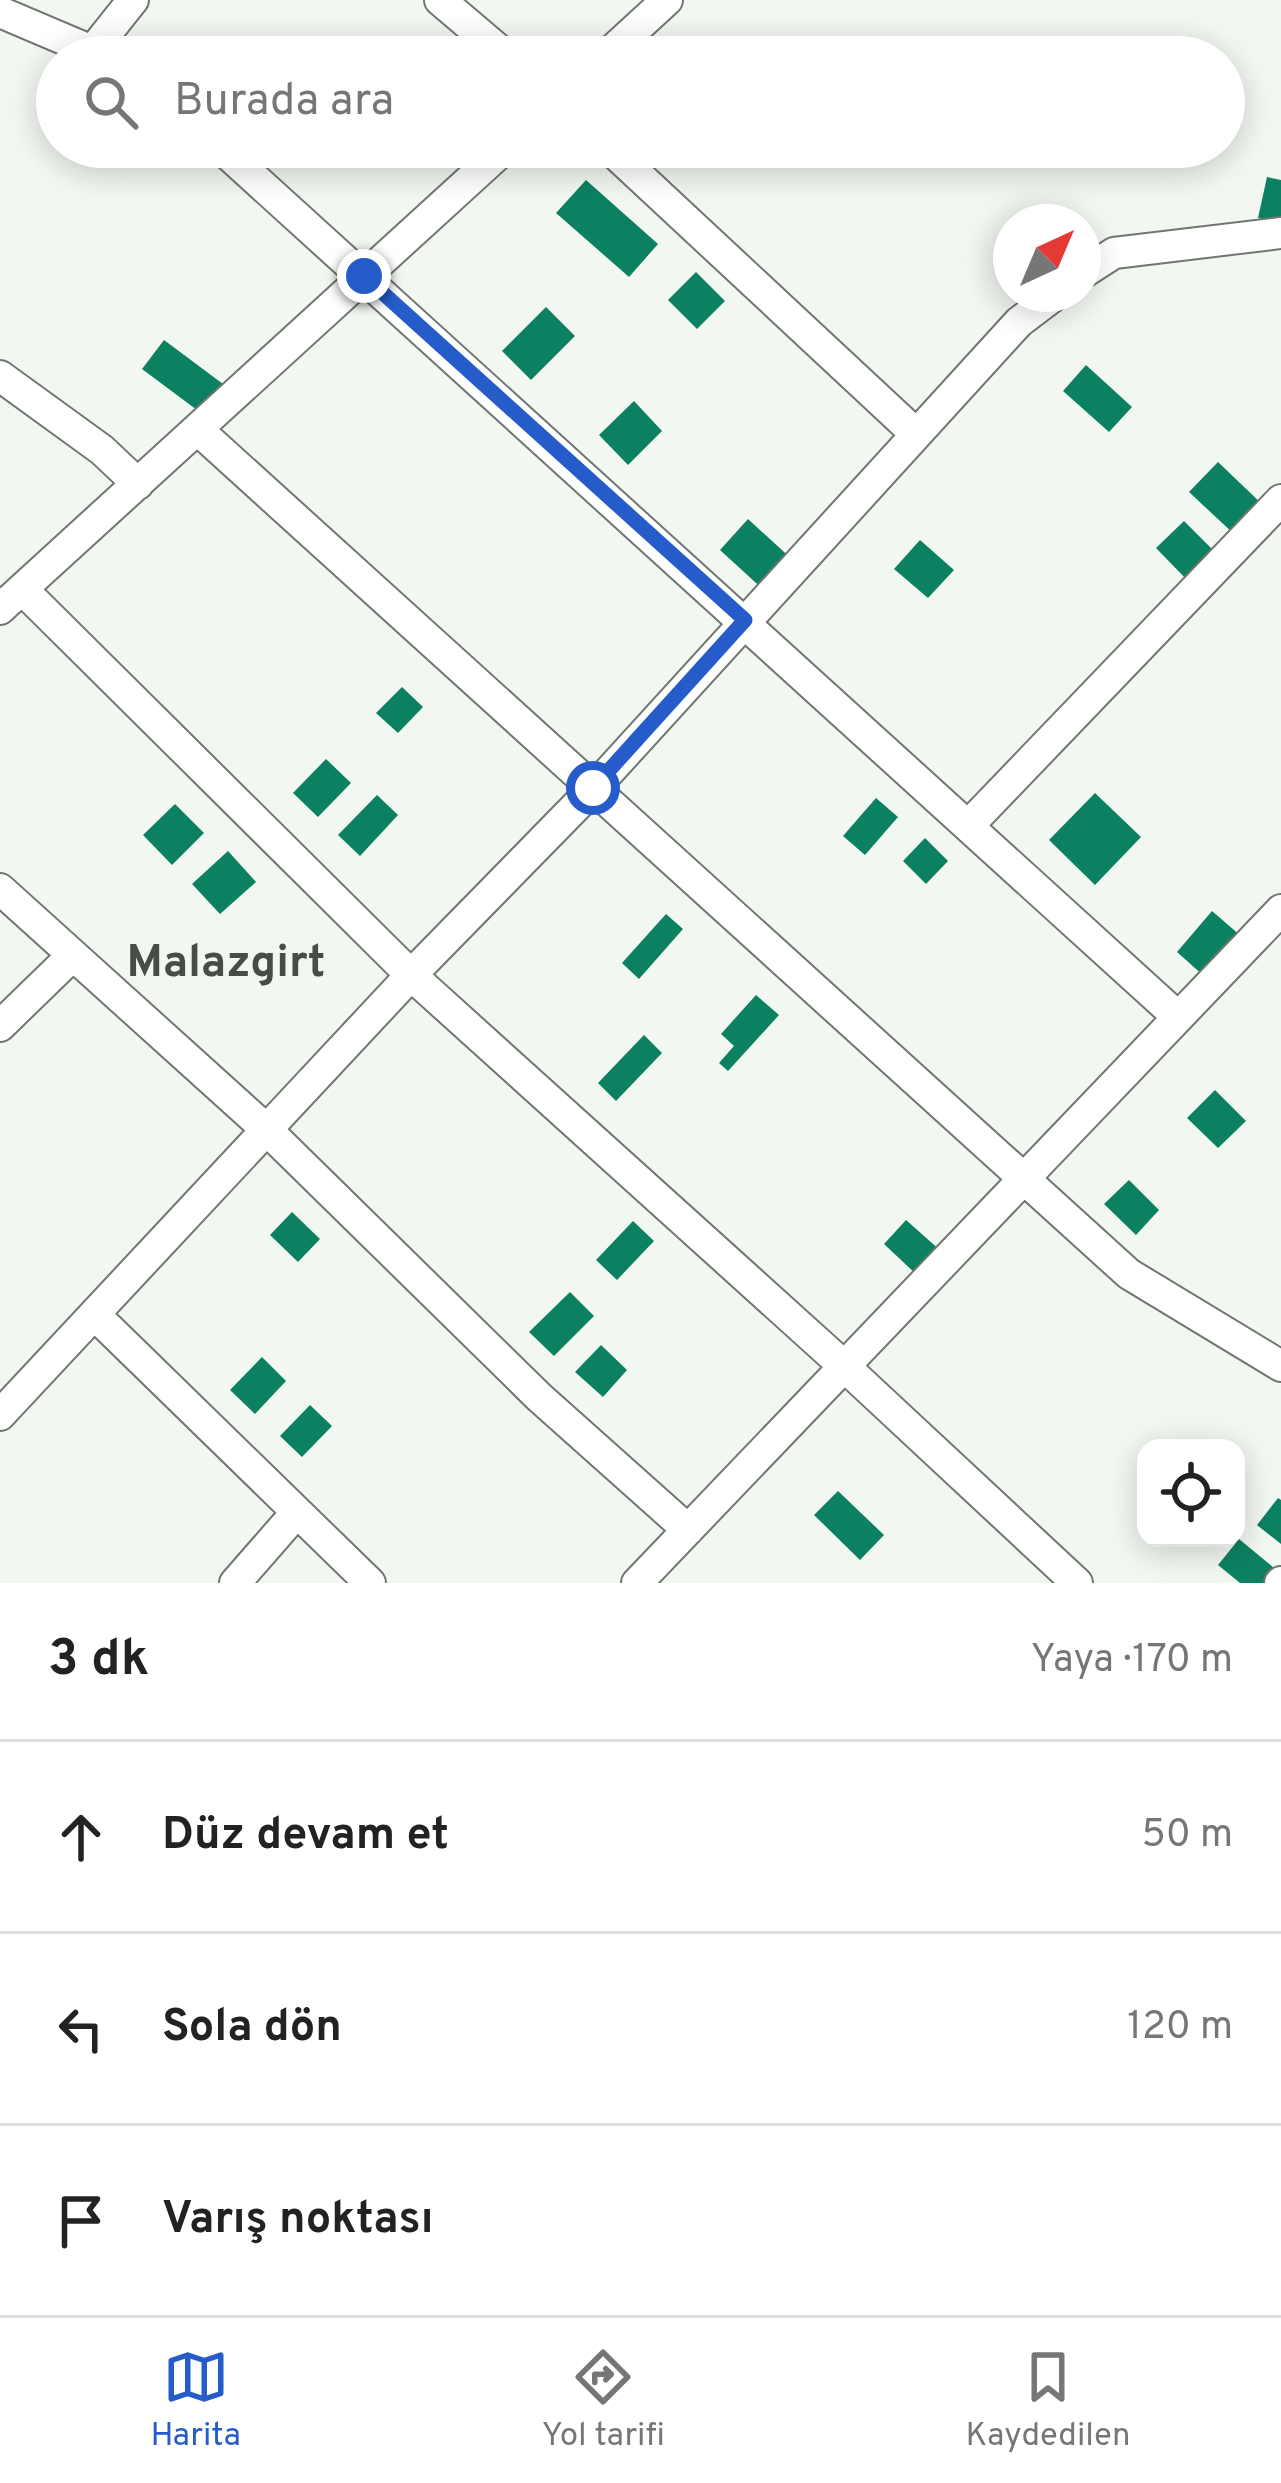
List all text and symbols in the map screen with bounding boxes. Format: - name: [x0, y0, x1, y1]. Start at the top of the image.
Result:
- search box: [36, 36, 1245, 168]
- icon: search: [78, 69, 144, 135]
- text: Burada ara: [174, 74, 394, 131]
- north arrow: [993, 204, 1101, 312]
- route end: [337, 249, 391, 303]
- route start: [566, 761, 620, 815]
- district label: Malazgirt: [126, 936, 326, 993]
- map controls: [1137, 1439, 1245, 1547]
- button: locate: [1137, 1439, 1245, 1547]
- text: 3 dk: [48, 1629, 149, 1694]
- text: Yaya · 170 m: [1031, 1637, 1233, 1686]
- icon: ahead: [48, 1804, 114, 1870]
- text: Düz devam et: [162, 1808, 449, 1865]
- text: 50 m: [1142, 1812, 1233, 1861]
- icon: left: [48, 1996, 114, 2062]
- text: Sola dön: [162, 2000, 342, 2057]
- text: 120 m: [1127, 2004, 1233, 2053]
- icon: arrive: [48, 2188, 114, 2254]
- text: Varış noktası: [162, 2192, 434, 2249]
- tab: Harita: [150, 2344, 241, 2458]
- tab: Yol tarifi: [542, 2344, 665, 2458]
- tab: Kaydedilen: [966, 2344, 1131, 2458]

